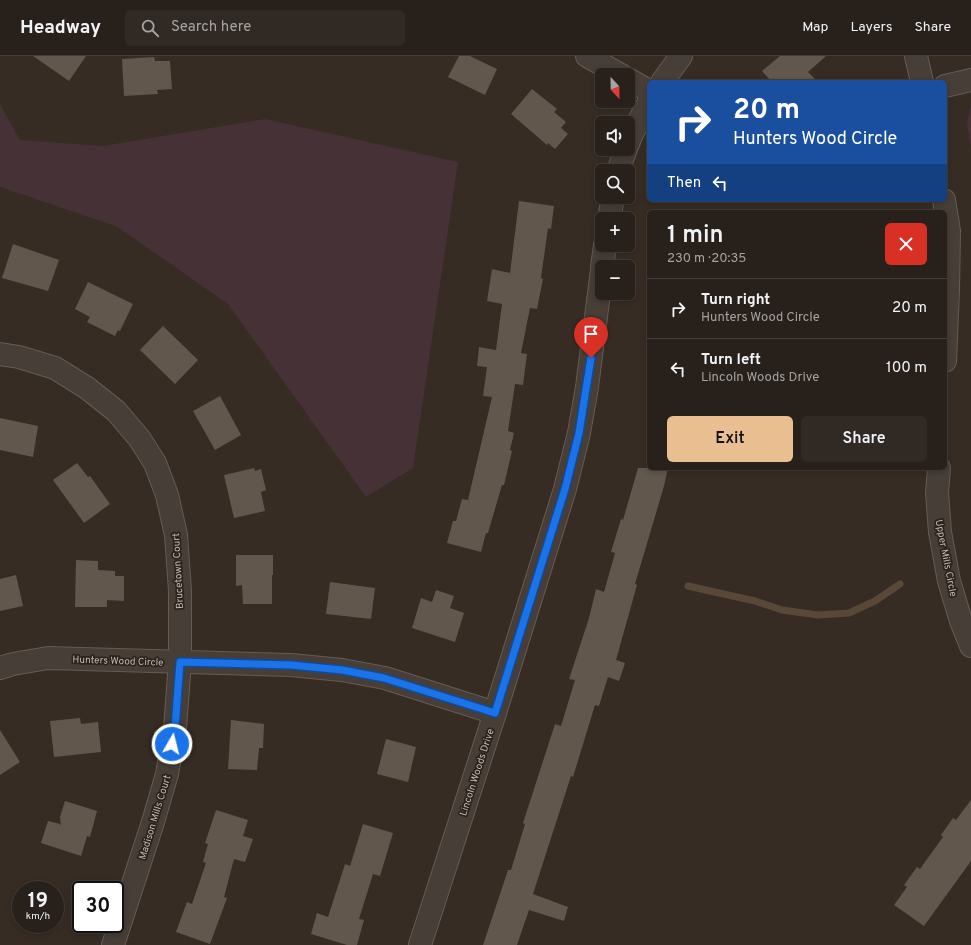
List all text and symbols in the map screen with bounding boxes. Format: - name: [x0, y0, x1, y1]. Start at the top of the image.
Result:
- search box: [125, 10, 405, 46]
- text: Headway: [20, 16, 101, 40]
- icon: search: [139, 17, 161, 39]
- text: Search here: [171, 18, 251, 37]
- text: Map: [802, 19, 828, 36]
- text: Layers: [850, 19, 892, 36]
- text: Share: [914, 19, 951, 36]
- north arrow: [595, 68, 635, 108]
- map controls: [595, 68, 635, 300]
- text: 20 m: [733, 93, 800, 129]
- icon: right: [667, 96, 719, 148]
- button: sound: [595, 116, 635, 156]
- text: Hunters Wood Circle: [733, 128, 897, 151]
- button: search: [595, 164, 635, 204]
- icon: left: [709, 172, 731, 194]
- text: Then: [667, 174, 701, 193]
- button: +: [595, 212, 635, 252]
- text: 1 min: [667, 221, 724, 251]
- button: close: [885, 223, 927, 265]
- text: 230 m · 20:35: [667, 251, 746, 267]
- button: −: [595, 260, 635, 300]
- text: Turn right: [701, 291, 770, 310]
- icon: right: [667, 298, 689, 320]
- text: 20 m: [892, 299, 927, 318]
- text: Hunters Wood Circle: [701, 310, 820, 326]
- pin: [574, 317, 608, 358]
- icon: arrive: [580, 323, 602, 345]
- text: Turn left: [701, 351, 761, 370]
- icon: left: [667, 358, 689, 380]
- text: 100 m: [886, 359, 927, 378]
- text: Lincoln Woods Drive: [701, 370, 819, 386]
- button: Exit: [667, 416, 793, 462]
- button: Share: [801, 416, 927, 462]
- street label: Upper Mills Circle: [932, 518, 959, 598]
- street label: Brucetown Court: [170, 532, 187, 609]
- street label: Hunters Wood Circle: [72, 653, 164, 670]
- position arrow: [151, 723, 193, 765]
- street label: Lincoln Woods Drive: [457, 727, 498, 818]
- street label: Madison Mills Court: [136, 773, 175, 861]
- speed limit sign: 30: [72, 881, 124, 933]
- text: 19: [28, 889, 48, 915]
- text: km/h: [26, 910, 50, 923]

